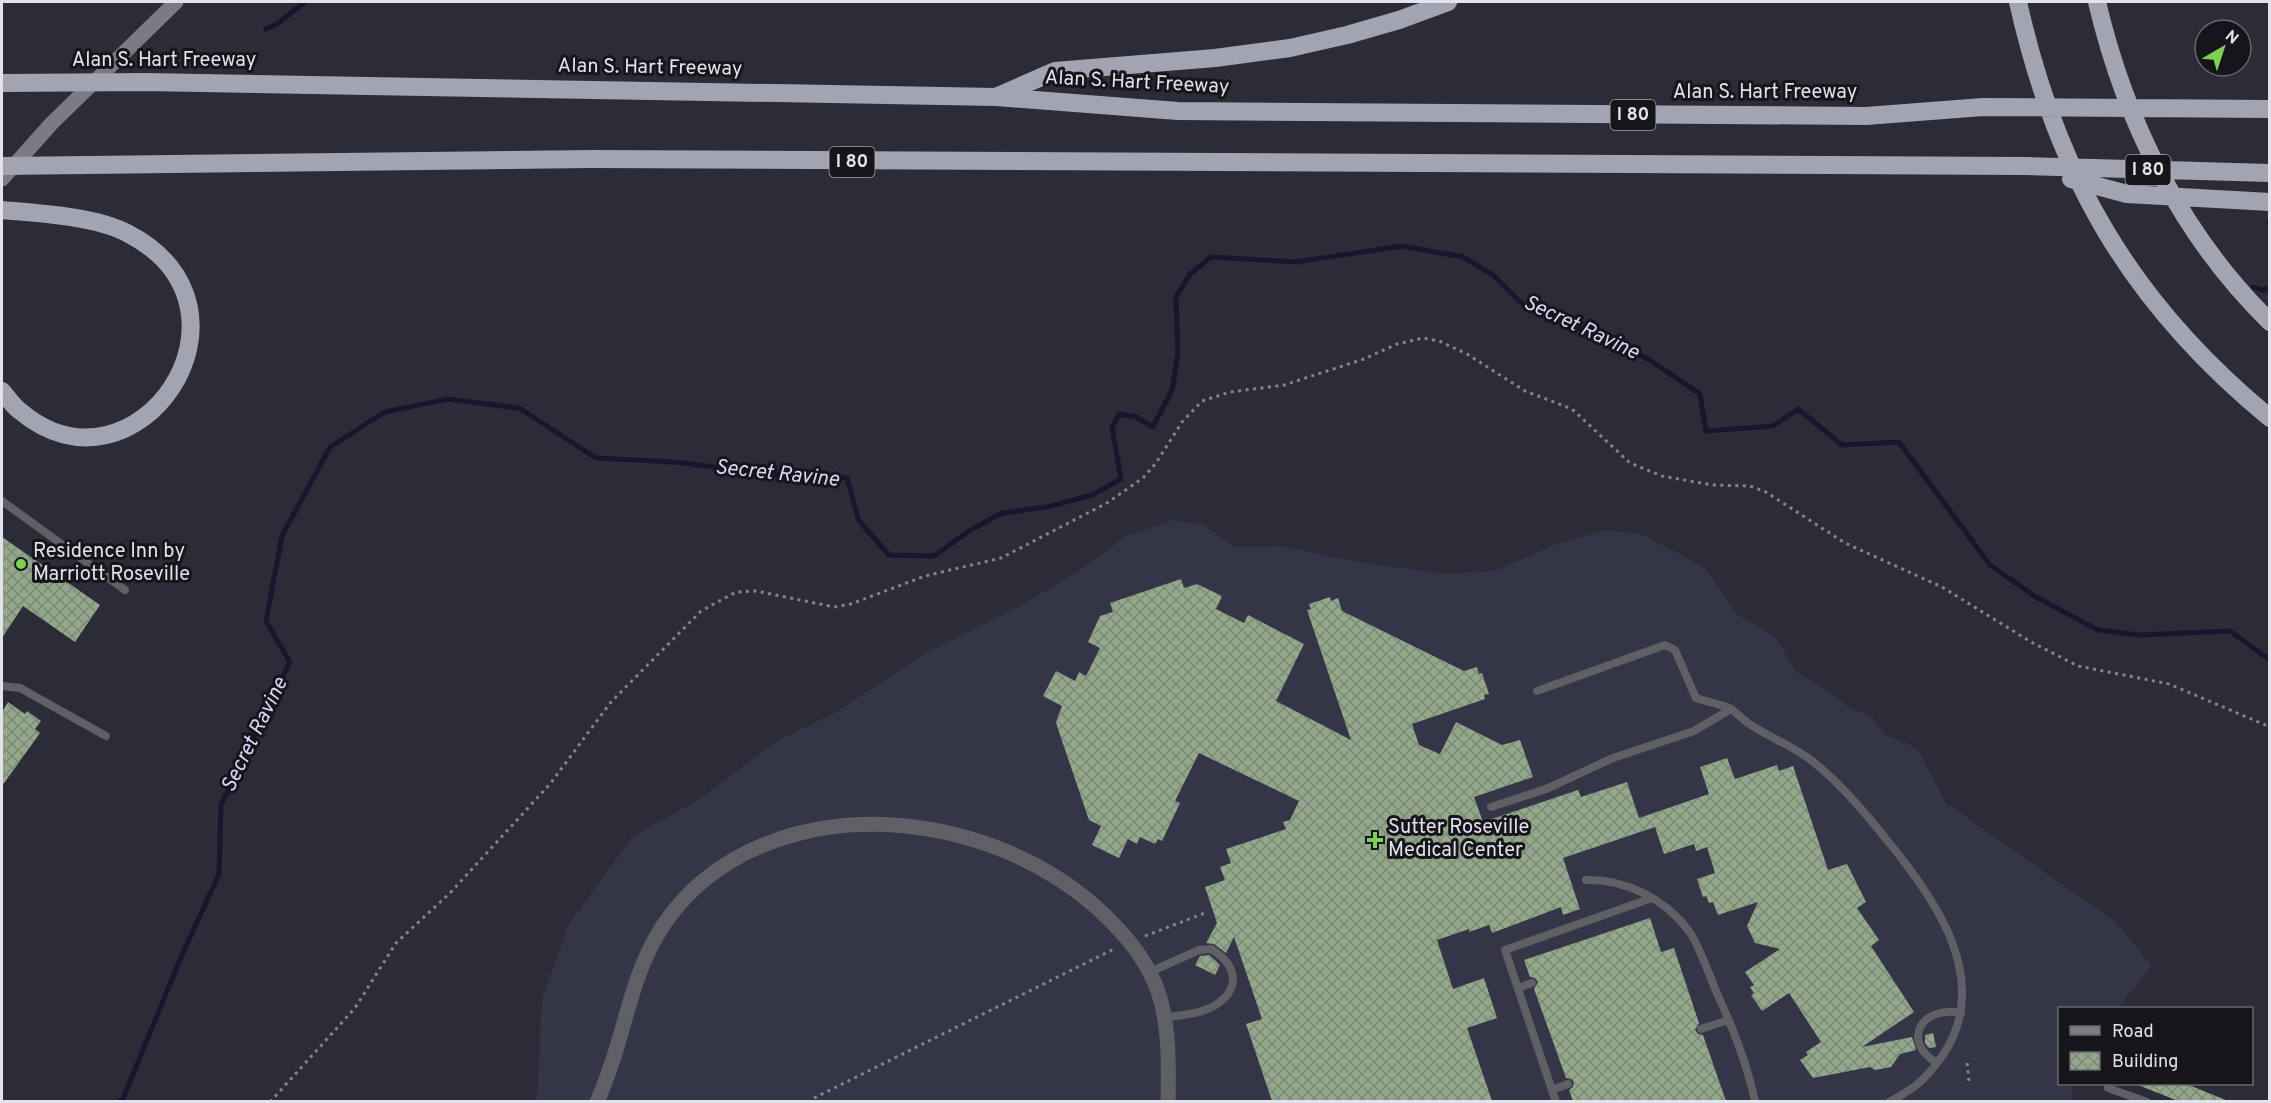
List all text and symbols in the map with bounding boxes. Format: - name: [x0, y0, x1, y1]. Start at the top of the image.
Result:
- north arrow: [2193, 18, 2253, 78]
- text: N: [2220, 27, 2242, 49]
- street label: Alan S. Hart Freeway: [72, 48, 256, 74]
- street label: Alan S. Hart Freeway: [557, 53, 743, 83]
- street label: Alan S. Hart Freeway: [1044, 65, 1230, 101]
- street label: Alan S. Hart Freeway: [1673, 80, 1857, 106]
- road number: I 80: [1610, 100, 1656, 130]
- road number: I 80: [830, 147, 874, 177]
- road number: I 80: [2126, 155, 2170, 185]
- water label: Secret Ravine: [1519, 289, 1644, 367]
- water label: Secret Ravine: [714, 454, 841, 494]
- place label: Residence Inn by Marriott Roseville: [33, 539, 190, 588]
- marker: Residence Inn by Marriott Roseville: [14, 557, 28, 571]
- water label: Secret Ravine: [216, 672, 295, 797]
- place label: Sutter Roseville Medical Center: [1388, 815, 1529, 864]
- marker: Sutter Roseville Medical Center: [1366, 831, 1384, 849]
- legend: [2058, 1007, 2253, 1085]
- text: Road: [2112, 1021, 2154, 1044]
- text: Building: [2112, 1051, 2178, 1074]

